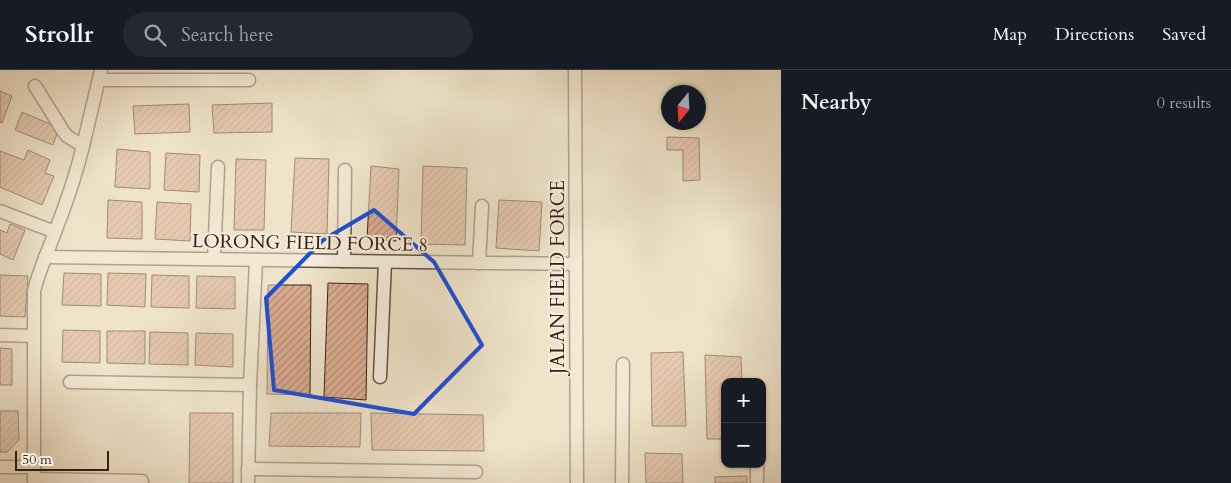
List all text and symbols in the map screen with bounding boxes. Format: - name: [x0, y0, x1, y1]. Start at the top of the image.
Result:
- search box: [123, 12, 473, 57]
- text: Strollr: [25, 18, 93, 51]
- icon: search: [141, 21, 169, 49]
- text: Search here: [181, 22, 273, 48]
- text: Map: [993, 22, 1027, 47]
- text: Directions: [1055, 22, 1134, 47]
- text: Saved: [1162, 22, 1206, 47]
- north arrow: [661, 85, 706, 130]
- text: Nearby: [801, 88, 872, 117]
- text: 0 results: [1157, 92, 1211, 114]
- street label: JALAN FIELD FORCE: [545, 180, 571, 377]
- street label: LORONG FIELD FORCE 8: [192, 228, 428, 258]
- map controls: [721, 378, 766, 468]
- button: +: [721, 378, 766, 423]
- button: −: [721, 423, 766, 468]
- scale bar: [15, 448, 109, 471]
- text: 50 m: [22, 450, 52, 469]

